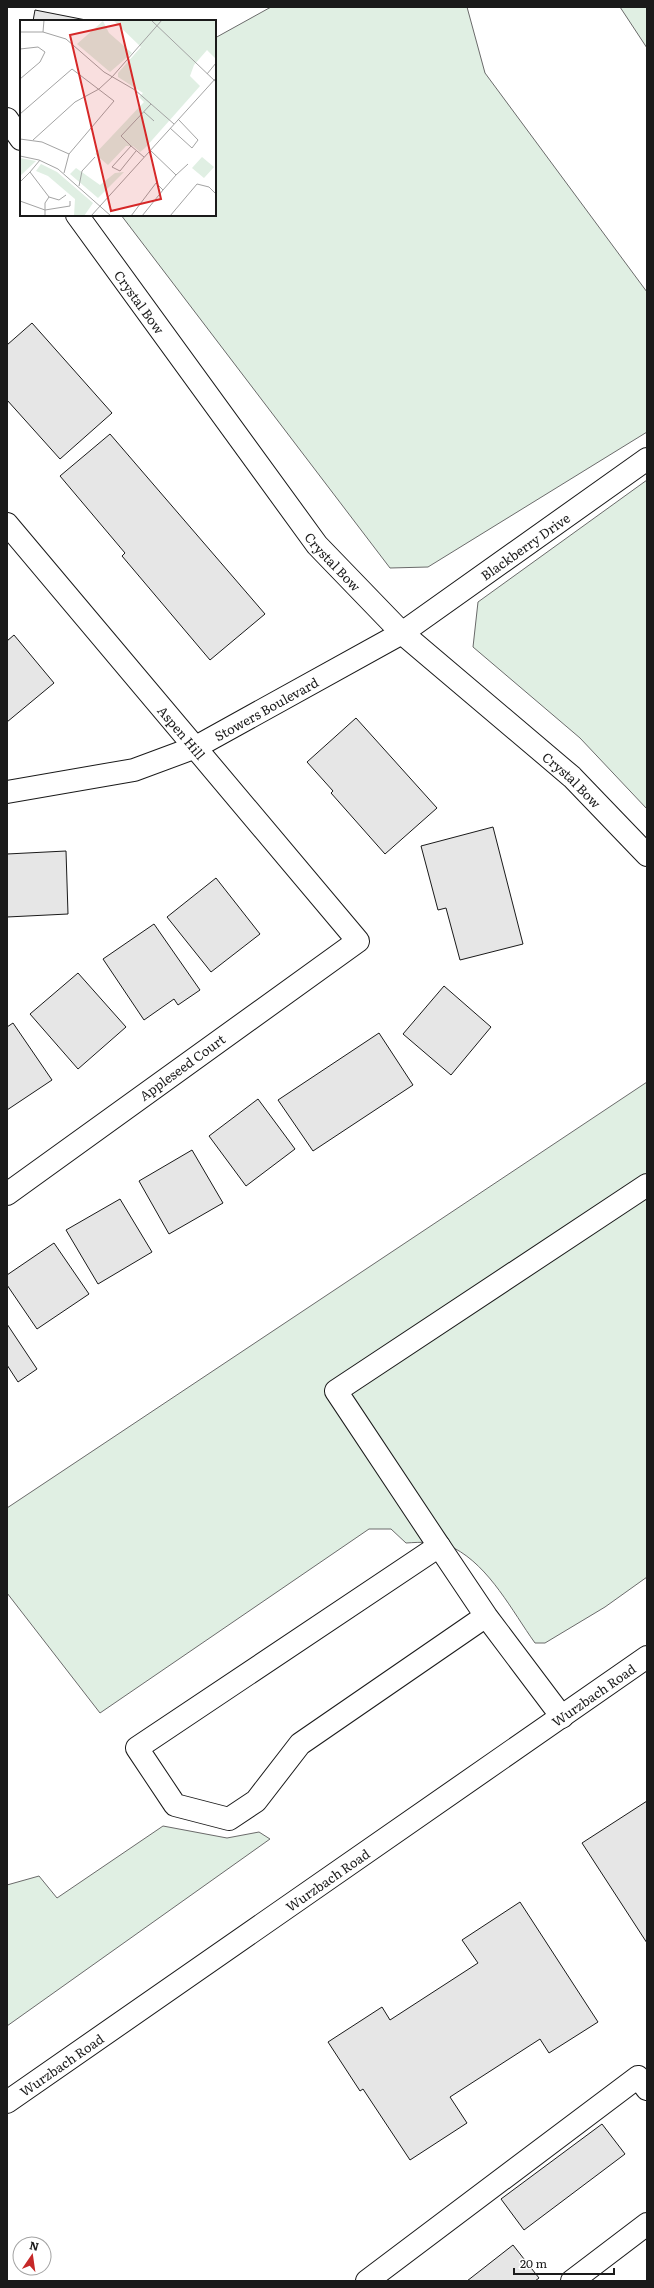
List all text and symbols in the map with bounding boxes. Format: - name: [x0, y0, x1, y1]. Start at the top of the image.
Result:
- inset map: [20, 20, 216, 216]
- street label: Crystal Bow: [110, 266, 170, 338]
- street label: Blackberry Drive: [476, 507, 573, 584]
- street label: Crystal Bow: [301, 528, 366, 596]
- street label: Stowers Boulevard: [211, 672, 321, 745]
- street label: Aspen Hill: [154, 701, 211, 764]
- street label: Crystal Bow: [539, 747, 607, 812]
- street label: Appleseed Court: [135, 1029, 229, 1105]
- street label: Wurzbach Road: [547, 1658, 639, 1730]
- street label: Wurzbach Road: [281, 1843, 373, 1915]
- street label: Wurzbach Road: [15, 2028, 107, 2100]
- north arrow: [12, 2236, 52, 2276]
- text: N: [28, 2236, 41, 2254]
- scale bar: [514, 2250, 614, 2276]
- text: 20 m: [520, 2254, 547, 2272]

